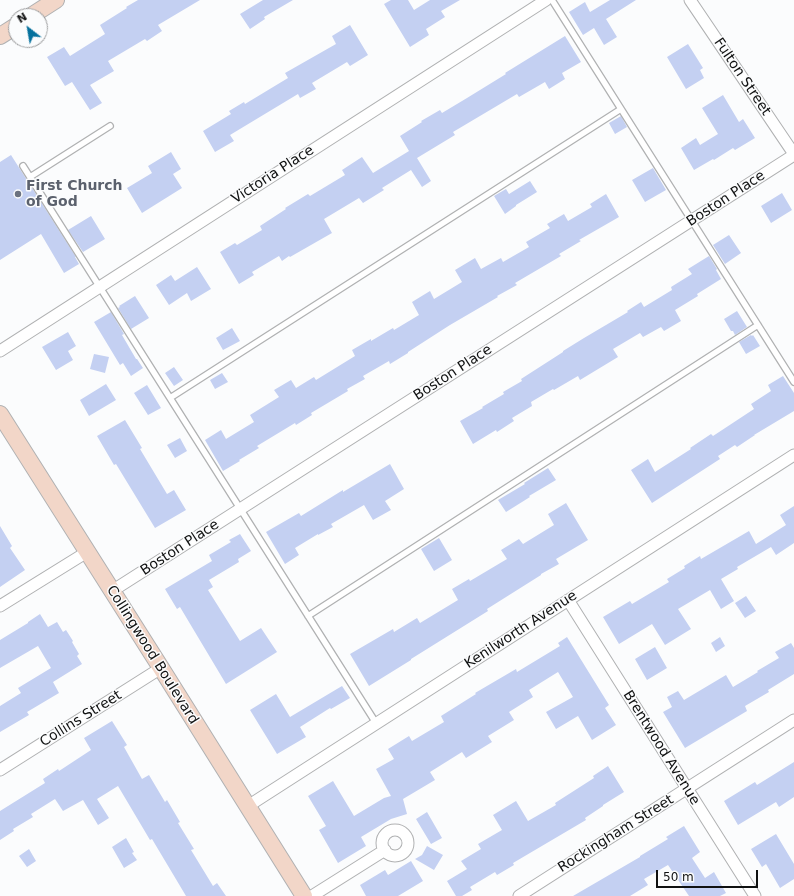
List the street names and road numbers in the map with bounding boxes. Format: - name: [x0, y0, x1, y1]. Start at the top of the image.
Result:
- street label: Fulton Street: [710, 35, 774, 119]
- street label: Victoria Place: [229, 142, 317, 208]
- street label: Boston Place: [684, 167, 768, 231]
- street label: Boston Place: [411, 341, 495, 405]
- street label: Boston Place: [138, 516, 222, 580]
- street label: Collingwood Boulevard: [102, 582, 202, 728]
- street label: Kenilworth Avenue: [462, 587, 580, 673]
- street label: Collins Street: [37, 687, 125, 751]
- street label: Brentwood Avenue: [619, 688, 703, 808]
- street label: Rockingham Street: [555, 792, 677, 876]

